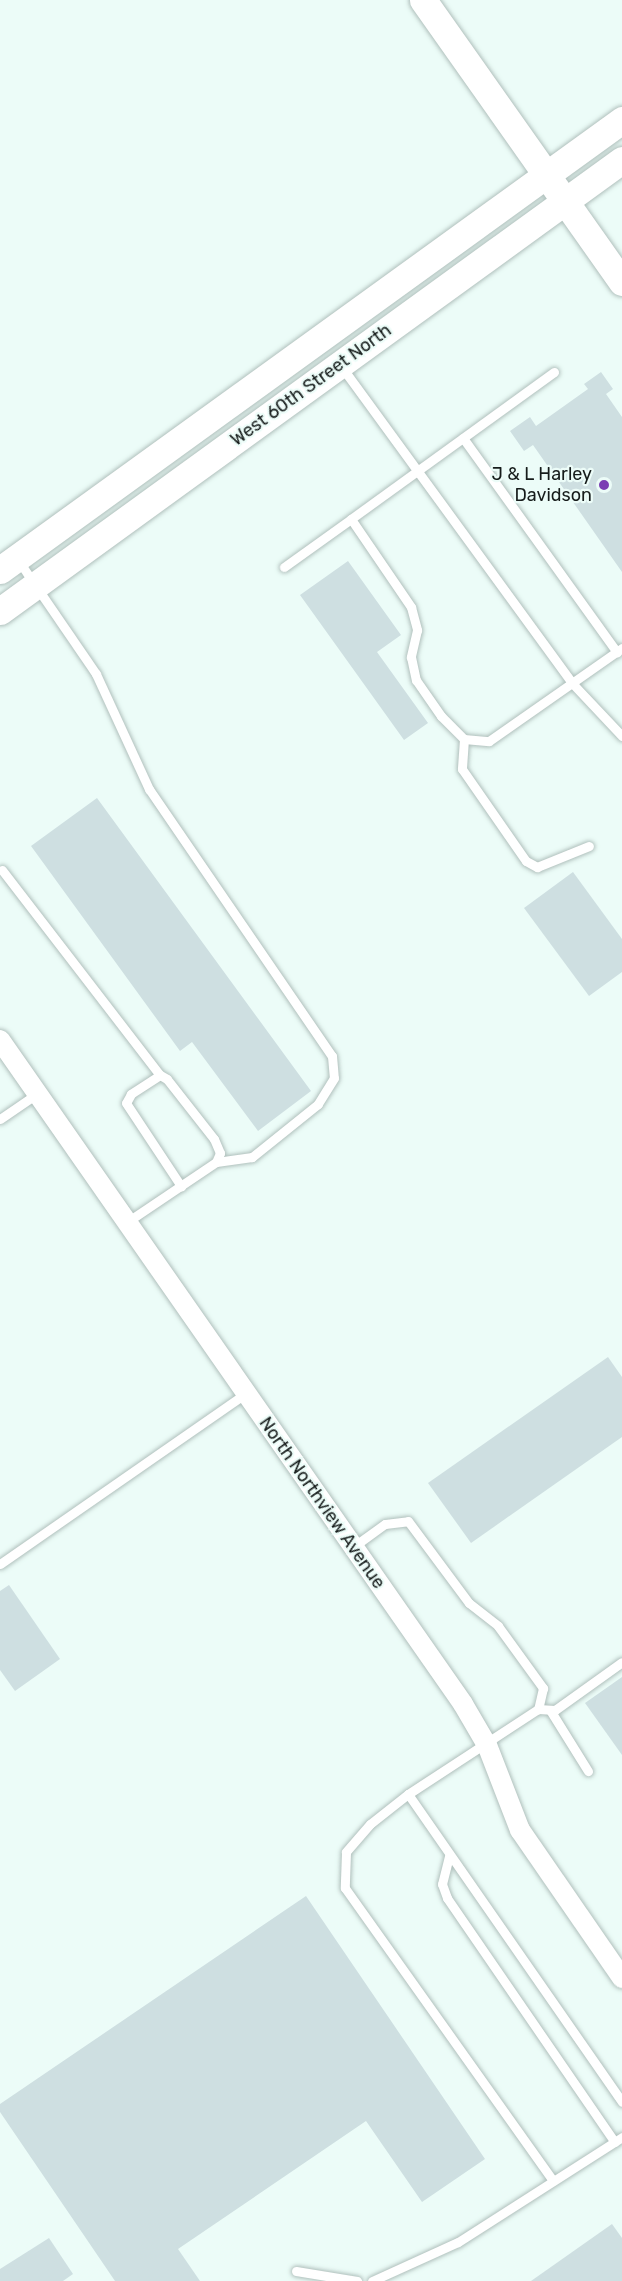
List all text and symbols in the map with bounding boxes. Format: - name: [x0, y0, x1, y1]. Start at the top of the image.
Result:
- street label: West 60th Street North: [226, 319, 396, 451]
- place label: J & L Harley Davidson: [491, 464, 592, 506]
- marker: J & L Harley Davidson: [597, 478, 611, 492]
- street label: North Northview Avenue: [254, 1413, 390, 1593]

